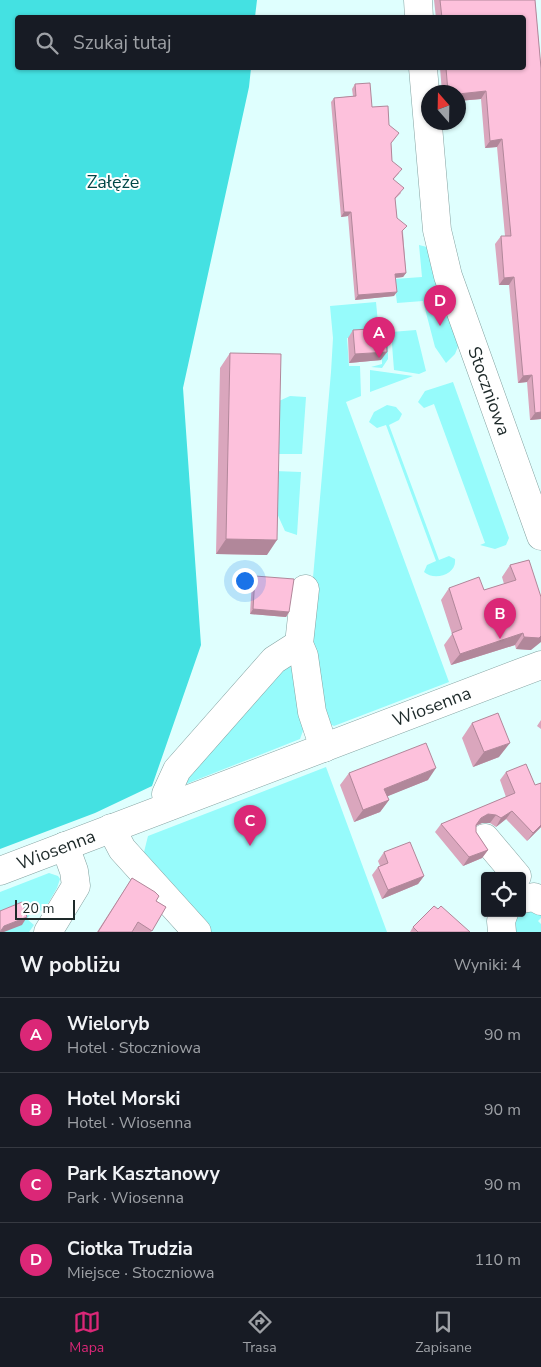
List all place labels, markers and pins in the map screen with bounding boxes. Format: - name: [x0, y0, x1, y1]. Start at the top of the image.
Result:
- pin: D: [424, 285, 456, 326]
- pin: A: [363, 317, 395, 358]
- pin: B: [484, 598, 516, 639]
- pin: C: [234, 805, 266, 846]

